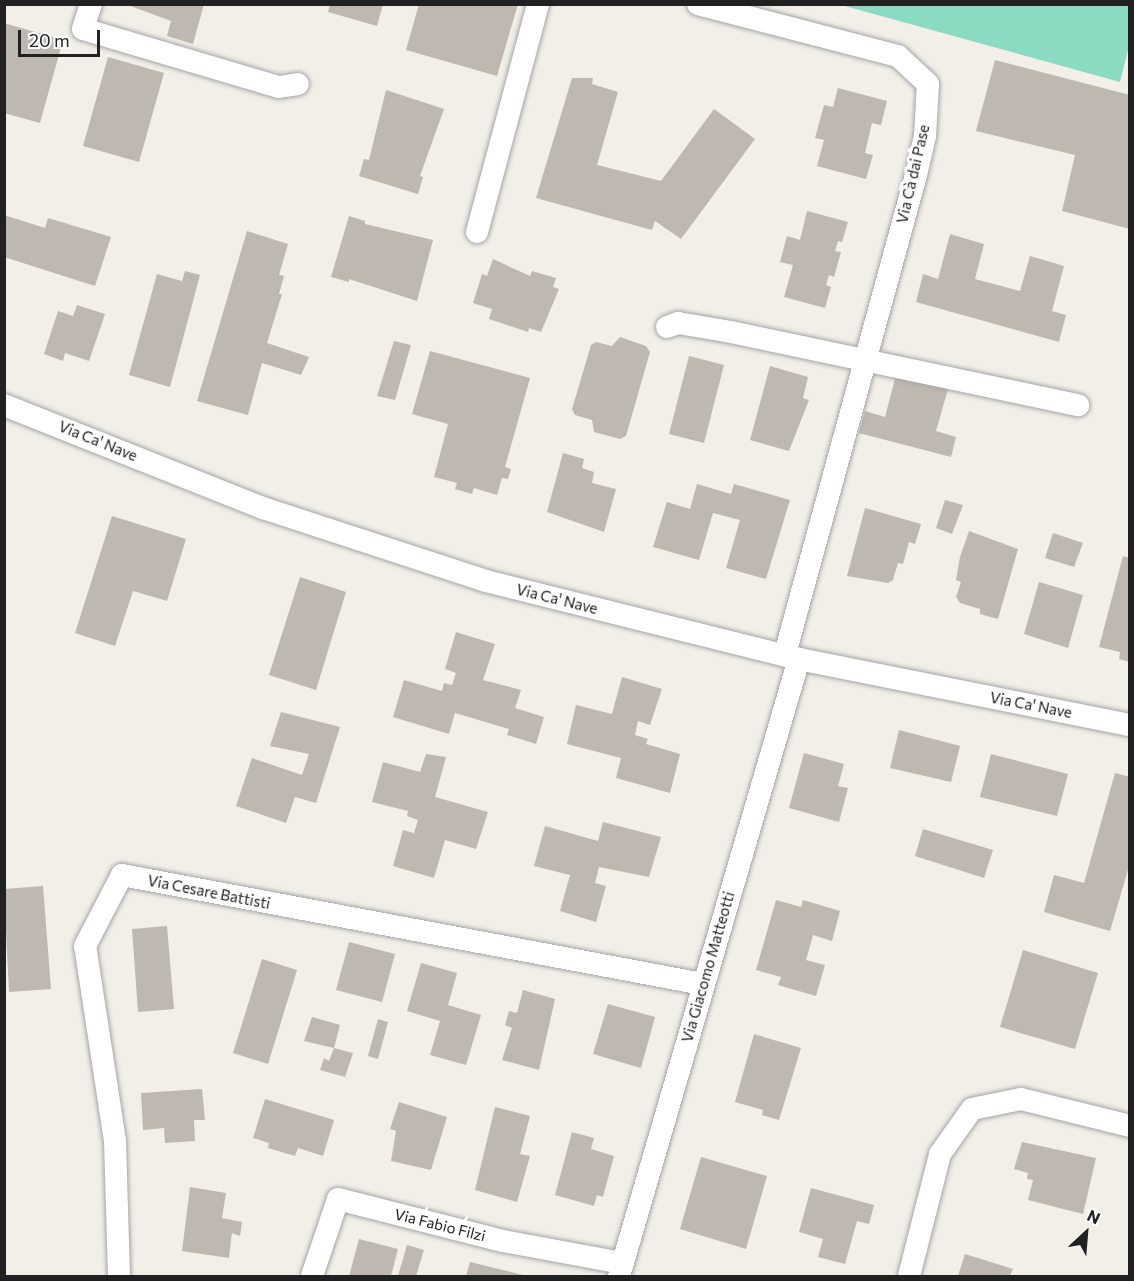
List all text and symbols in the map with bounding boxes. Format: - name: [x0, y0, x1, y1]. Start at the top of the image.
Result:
- scale bar: [21, 18, 104, 56]
- text: 20 m: [29, 29, 70, 51]
- street label: Via Cà dai Pase: [893, 123, 933, 225]
- street label: Via Ca' Nave: [56, 417, 140, 465]
- street label: Via Ca' Nave: [514, 580, 600, 618]
- street label: Via Ca' Nave: [988, 688, 1074, 722]
- street label: Via Cesare Battisti: [146, 871, 272, 913]
- street label: Via Giacomo Matteotti: [678, 890, 738, 1044]
- north arrow: [1056, 1203, 1116, 1263]
- street label: Via Fabio Filzi: [393, 1205, 487, 1245]
- text: N: [1085, 1205, 1104, 1228]

